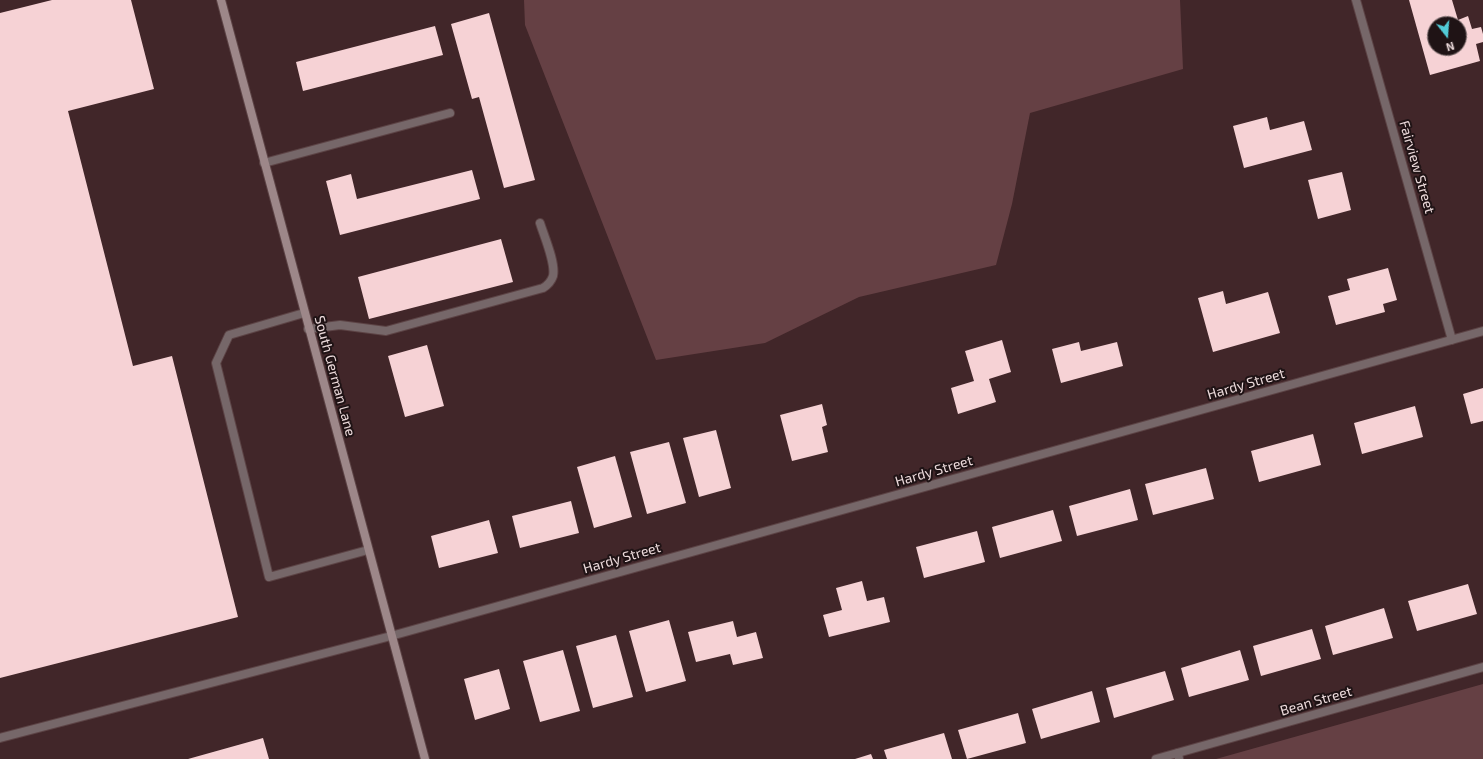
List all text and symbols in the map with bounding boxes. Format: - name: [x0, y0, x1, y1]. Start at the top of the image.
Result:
- north arrow: [1427, 16, 1467, 56]
- text: N: [1445, 40, 1456, 54]
- street label: Fairview Street: [1396, 119, 1438, 215]
- street label: South German Lane: [311, 314, 359, 438]
- street label: Hardy Street: [1205, 365, 1287, 403]
- street label: Hardy Street: [893, 452, 975, 490]
- street label: Hardy Street: [581, 539, 663, 577]
- street label: Bean Street: [1278, 683, 1354, 719]

